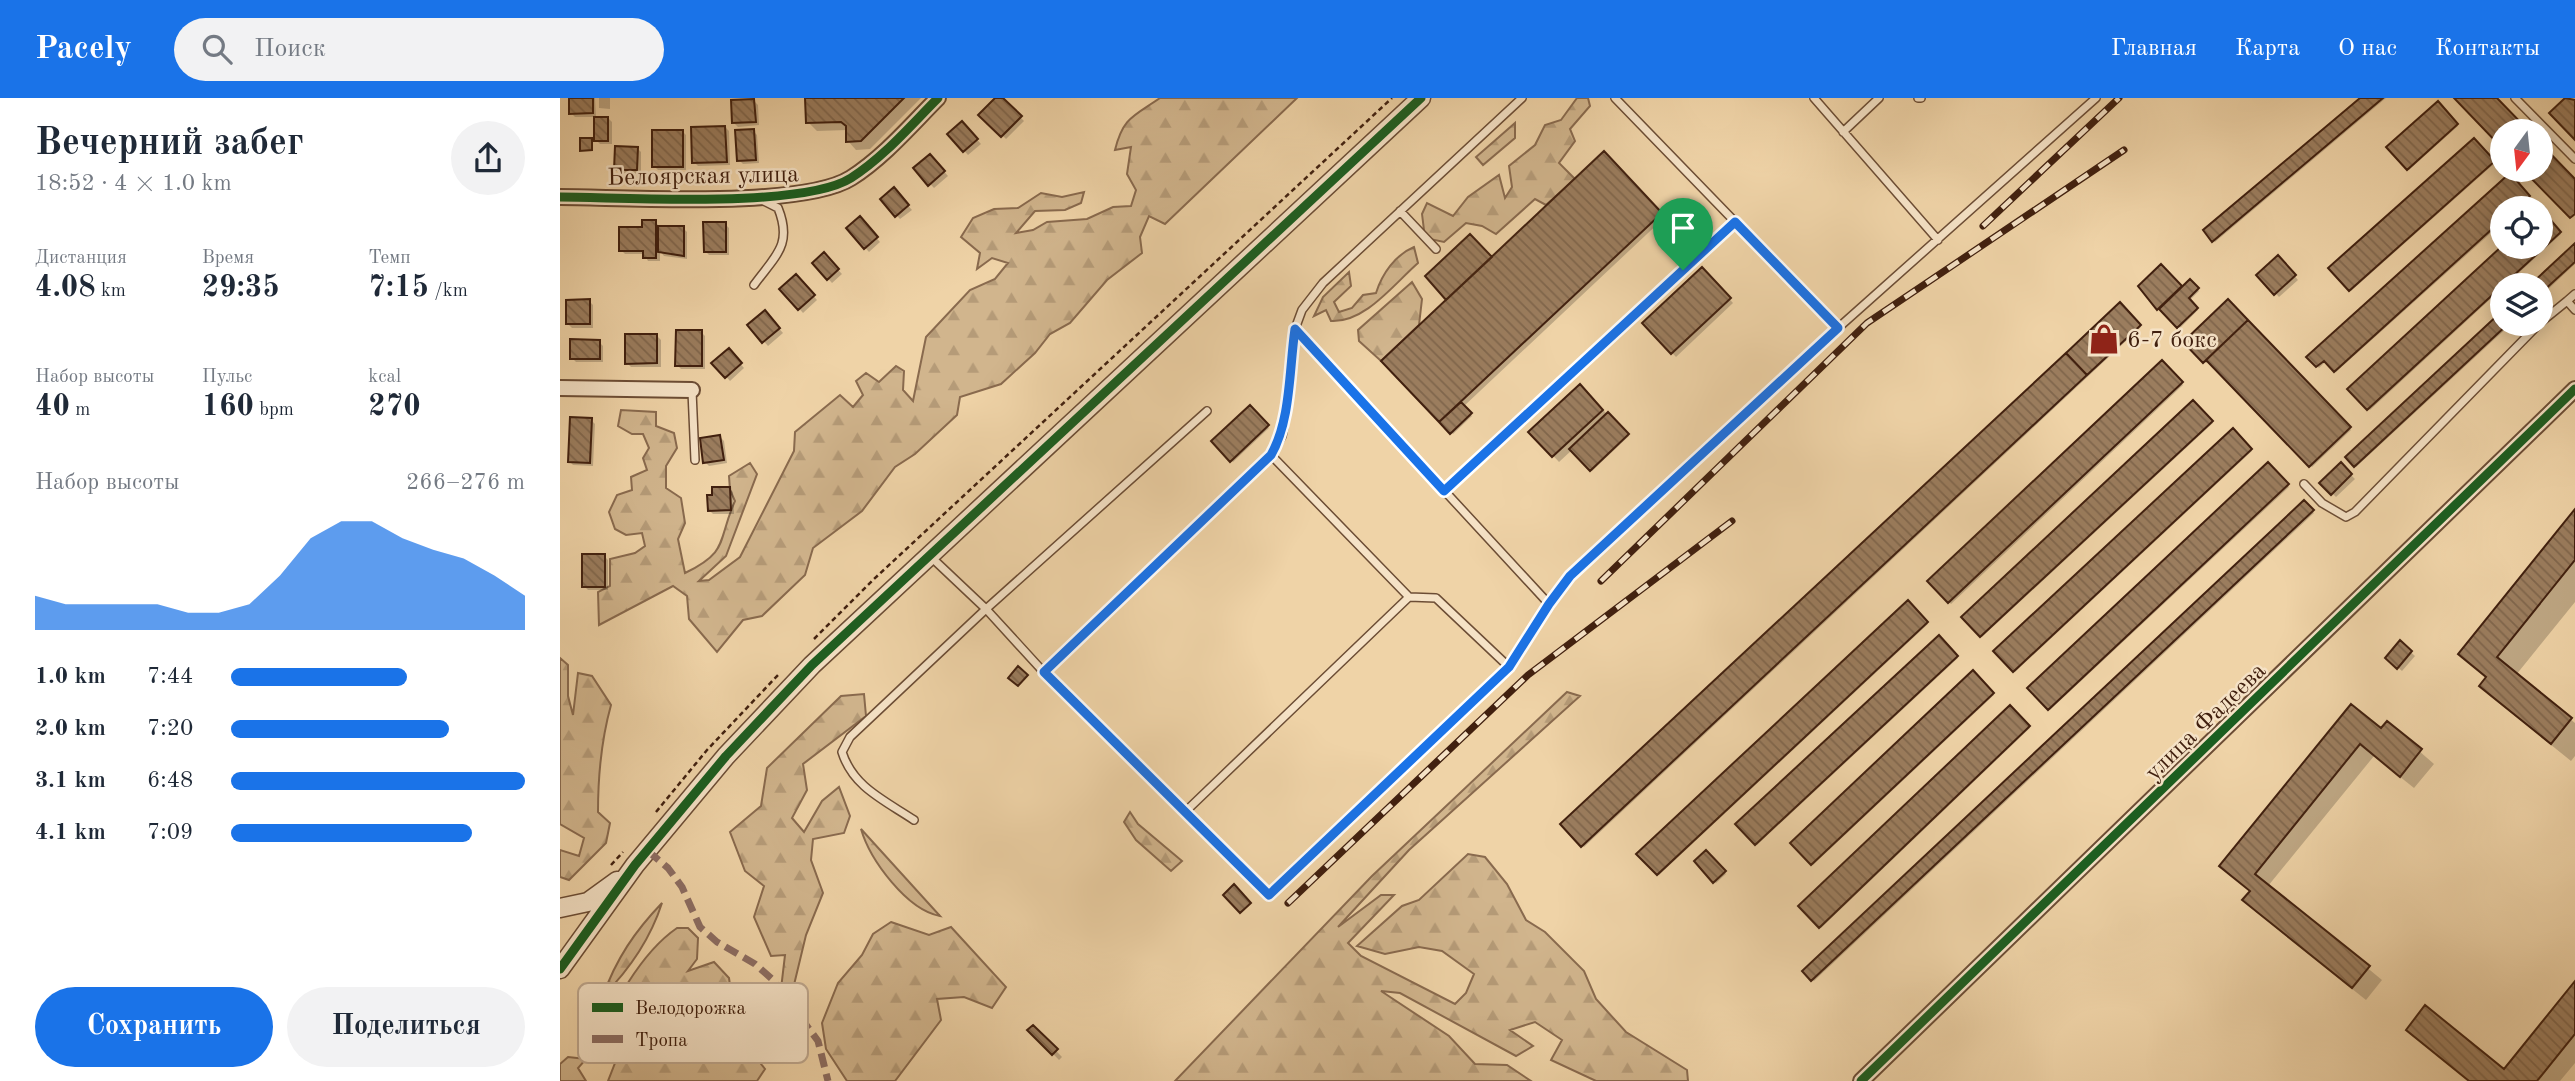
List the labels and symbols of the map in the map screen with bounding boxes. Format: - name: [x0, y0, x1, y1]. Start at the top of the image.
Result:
- north arrow: [2490, 119, 2553, 182]
- street label: Белоярская улица: [607, 163, 799, 191]
- pin: [1653, 198, 1713, 270]
- shop icon: 6-7 бокс: [2087, 322, 2121, 356]
- place label: 6-7 бокс: [2127, 329, 2217, 353]
- street label: улица Фадеева: [2141, 659, 2271, 786]
- legend: [578, 983, 808, 1063]
- text: Велодорожка: [635, 1000, 746, 1019]
- text: Тропа: [635, 1032, 688, 1051]

